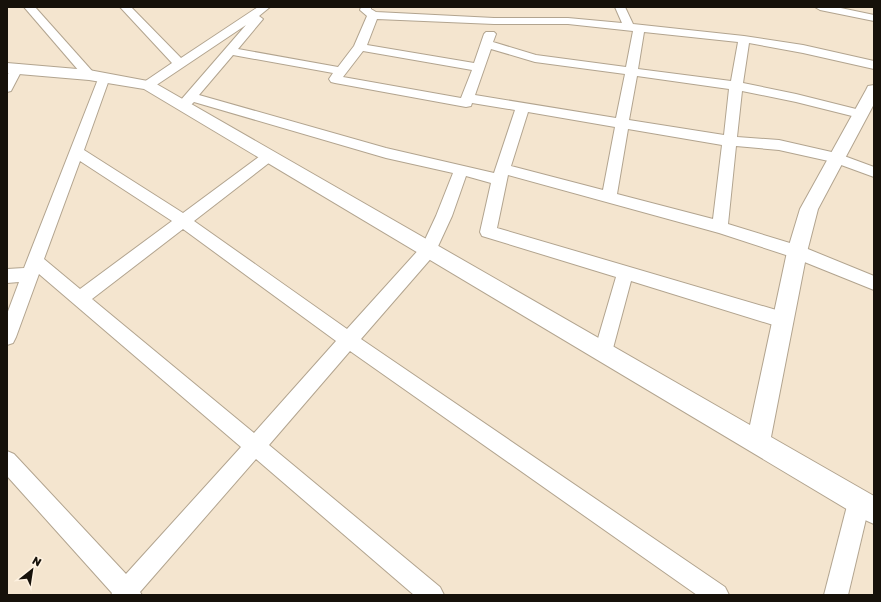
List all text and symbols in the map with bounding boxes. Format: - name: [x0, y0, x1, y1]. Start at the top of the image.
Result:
- north arrow: [12, 550, 52, 590]
- text: N: [30, 553, 44, 569]

